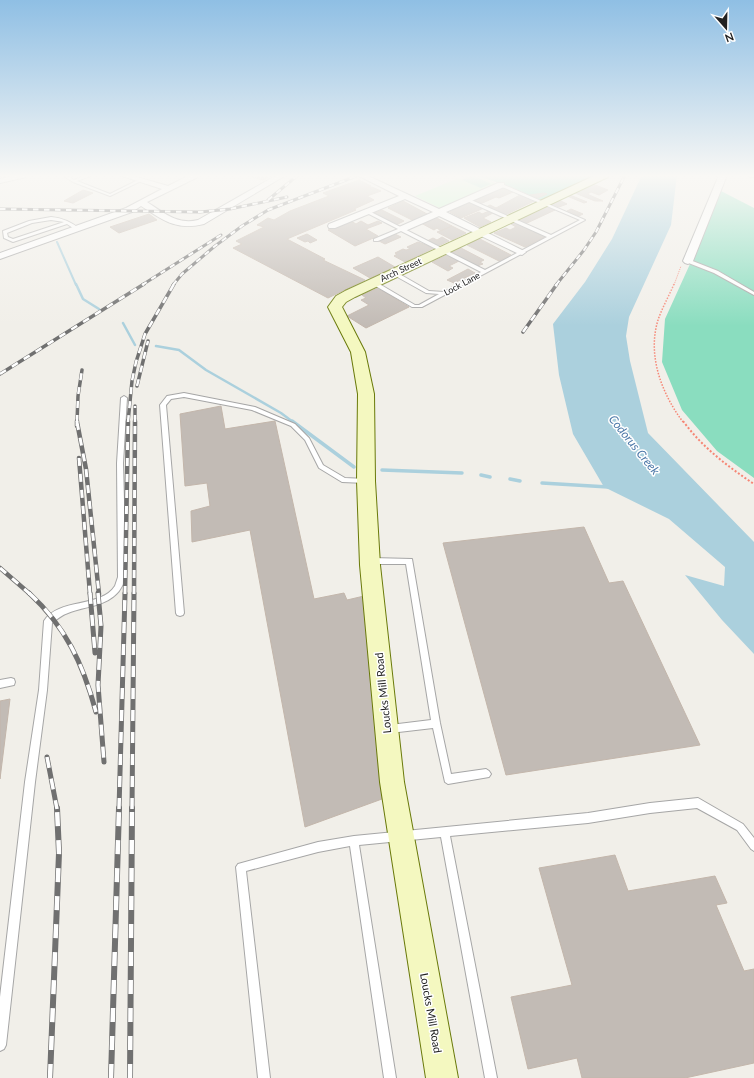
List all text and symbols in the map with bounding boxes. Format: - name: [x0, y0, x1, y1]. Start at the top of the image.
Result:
- north arrow: [706, 8, 746, 48]
- text: N: [723, 30, 736, 45]
- street label: Arch Street: [378, 255, 424, 284]
- street label: Lock Lane: [442, 269, 482, 298]
- water label: Codorus Creek: [606, 412, 663, 478]
- street label: Loucks Mill Road: [372, 652, 393, 734]
- street label: Loucks Mill Road: [418, 972, 445, 1054]

